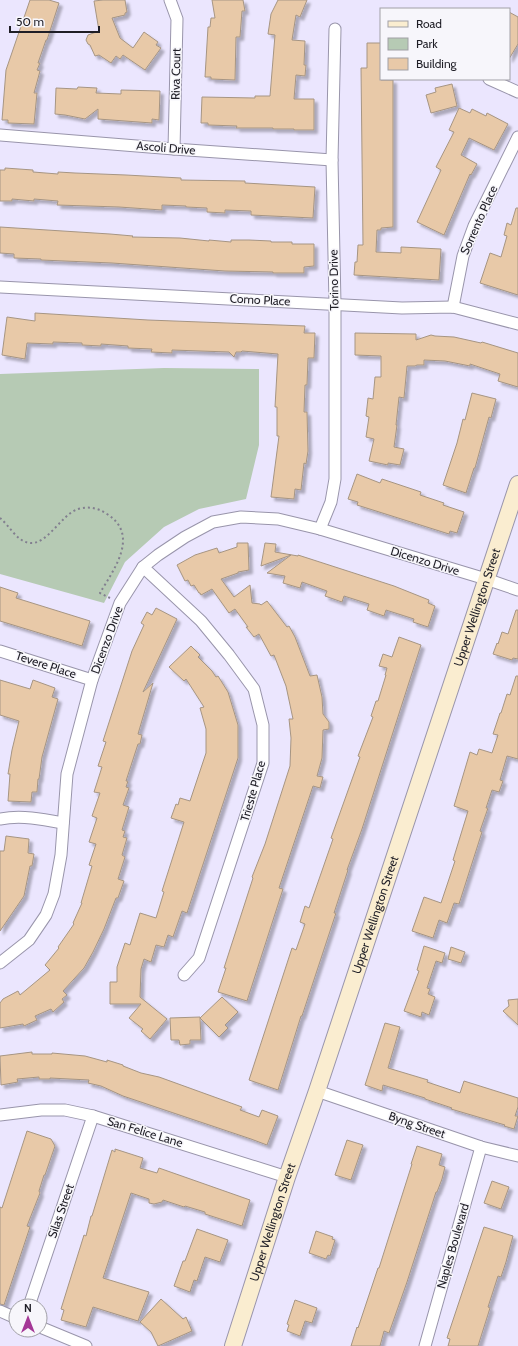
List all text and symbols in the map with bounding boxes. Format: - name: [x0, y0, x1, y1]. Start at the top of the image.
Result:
- scale bar: [10, 8, 99, 34]
- legend: [380, 8, 510, 80]
- text: 50 m: [16, 14, 44, 29]
- text: Road: [416, 16, 442, 31]
- text: Park: [416, 36, 438, 51]
- street label: Riva Court: [168, 48, 183, 100]
- text: Building: [416, 56, 458, 71]
- street label: Ascoli Drive: [136, 137, 196, 158]
- street label: Sorrento Place: [457, 183, 500, 257]
- street label: Torino Drive: [325, 249, 342, 311]
- street label: Como Place: [229, 290, 291, 309]
- street label: Dicenzo Drive: [389, 543, 461, 578]
- street label: Upper Wellington Street: [450, 546, 503, 668]
- street label: Dicenzo Drive: [87, 604, 126, 676]
- street label: Tevere Place: [14, 648, 78, 681]
- street label: Trieste Place: [237, 759, 268, 823]
- street label: Upper Wellington Street: [348, 854, 401, 976]
- street label: Byng Street: [387, 1108, 448, 1141]
- street label: San Felice Lane: [106, 1113, 185, 1150]
- street label: Upper Wellington Street: [246, 1161, 298, 1283]
- street label: Silas Street: [44, 1182, 77, 1240]
- street label: Naples Boulevard: [433, 1201, 472, 1290]
- north arrow: [8, 1298, 48, 1338]
- text: N: [24, 1301, 32, 1315]

